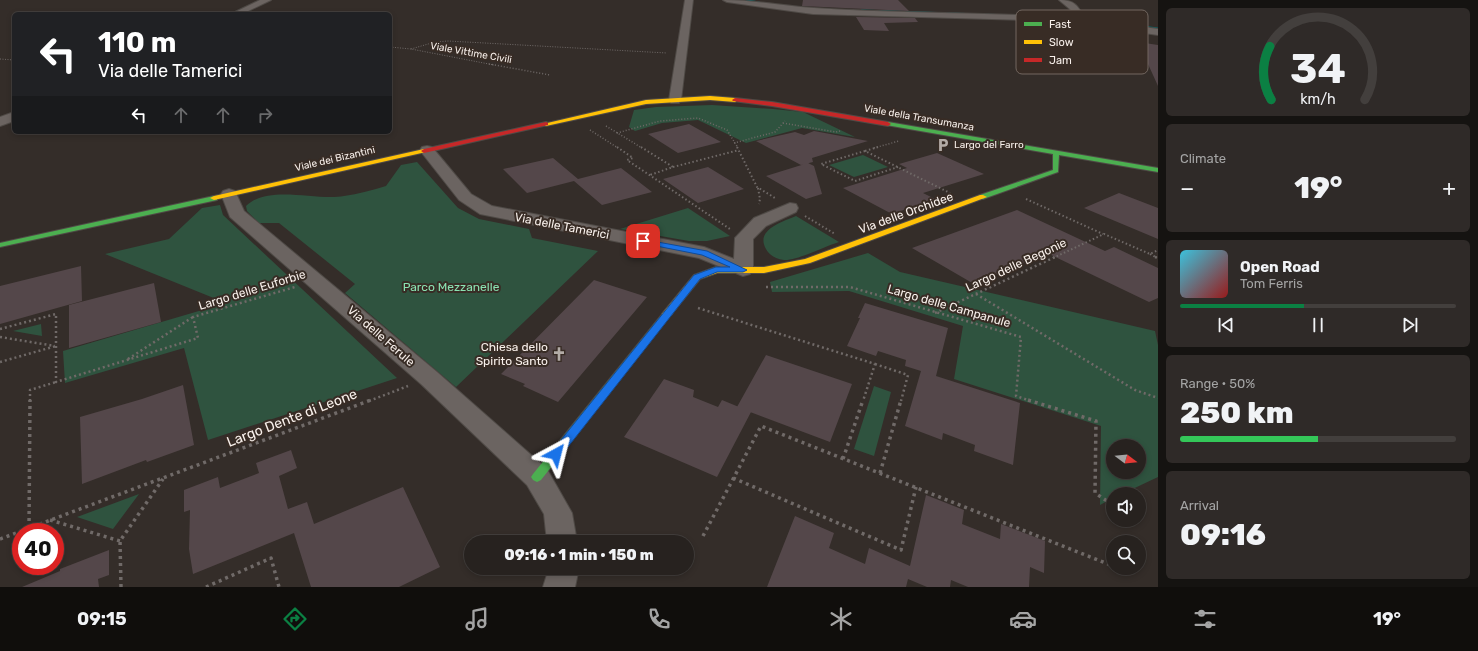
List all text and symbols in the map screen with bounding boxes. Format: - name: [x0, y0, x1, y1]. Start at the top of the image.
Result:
- legend: [1016, 10, 1148, 74]
- text: Fast: [1049, 18, 1072, 31]
- text: 110 m: [98, 26, 176, 59]
- icon: left: [32, 28, 84, 80]
- text: Slow: [1049, 36, 1074, 49]
- street label: Viale Vittime Civili: [429, 40, 513, 66]
- text: 34: [1290, 44, 1346, 93]
- text: Jam: [1049, 54, 1072, 67]
- text: Via delle Tamerici: [98, 60, 242, 82]
- text: km/h: [1300, 90, 1336, 107]
- street label: Viale della Transumanza: [863, 102, 975, 134]
- icon: left: [128, 104, 150, 126]
- icon: ahead: [170, 104, 192, 126]
- icon: ahead: [212, 104, 234, 126]
- icon: right: [254, 104, 276, 126]
- parking icon: Largo del Farro: [935, 137, 951, 153]
- place label: Largo del Farro: [954, 139, 1024, 151]
- street label: Viale dei Bizantini: [294, 144, 376, 174]
- text: Climate: [1180, 151, 1226, 166]
- text: 19°: [1294, 170, 1342, 206]
- text: −: [1180, 175, 1194, 202]
- text: +: [1442, 175, 1456, 202]
- street label: Via delle Orchidee: [857, 189, 955, 237]
- street label: Via delle Tamerici: [513, 210, 611, 242]
- pin: [626, 224, 660, 258]
- icon: arrive: [632, 230, 654, 252]
- street label: Largo delle Begonie: [963, 235, 1069, 295]
- text: Open Road: [1240, 258, 1320, 276]
- street label: Largo delle Euforbie: [197, 267, 308, 313]
- text: Tom Ferris: [1240, 276, 1303, 291]
- park label: Parco Mezzanelle: [403, 280, 500, 294]
- street label: Largo delle Campanule: [886, 282, 1012, 330]
- street label: Via delle Ferule: [344, 303, 418, 369]
- icon: previous: [1215, 314, 1237, 336]
- icon: pause: [1307, 314, 1329, 336]
- icon: next: [1399, 314, 1421, 336]
- place label: Chiesa dello Spirito Santo: [476, 340, 548, 368]
- church icon: Chiesa dello Spirito Santo: [551, 346, 567, 362]
- text: Range · 50%: [1180, 376, 1255, 391]
- street label: Largo Dente di Leone: [224, 385, 360, 451]
- text: 250 km: [1180, 395, 1294, 431]
- position arrow: [535, 433, 577, 475]
- north arrow: [1106, 439, 1146, 479]
- map controls: [1106, 439, 1146, 575]
- button: sound: [1106, 487, 1146, 527]
- text: Arrival: [1180, 498, 1219, 513]
- text: 09:16: [1180, 517, 1266, 553]
- speed limit sign: 40: [12, 523, 64, 575]
- button: search: [1106, 535, 1146, 575]
- text: 09:16 · 1 min · 150 m: [504, 546, 654, 564]
- icon: directions: [281, 605, 309, 633]
- icon: music: [463, 605, 491, 633]
- icon: phone: [645, 605, 673, 633]
- icon: climate: [827, 605, 855, 633]
- icon: car: [1009, 605, 1037, 633]
- icon: filters: [1191, 605, 1219, 633]
- text: 09:15: [77, 608, 127, 630]
- text: 19°: [1373, 608, 1401, 630]

